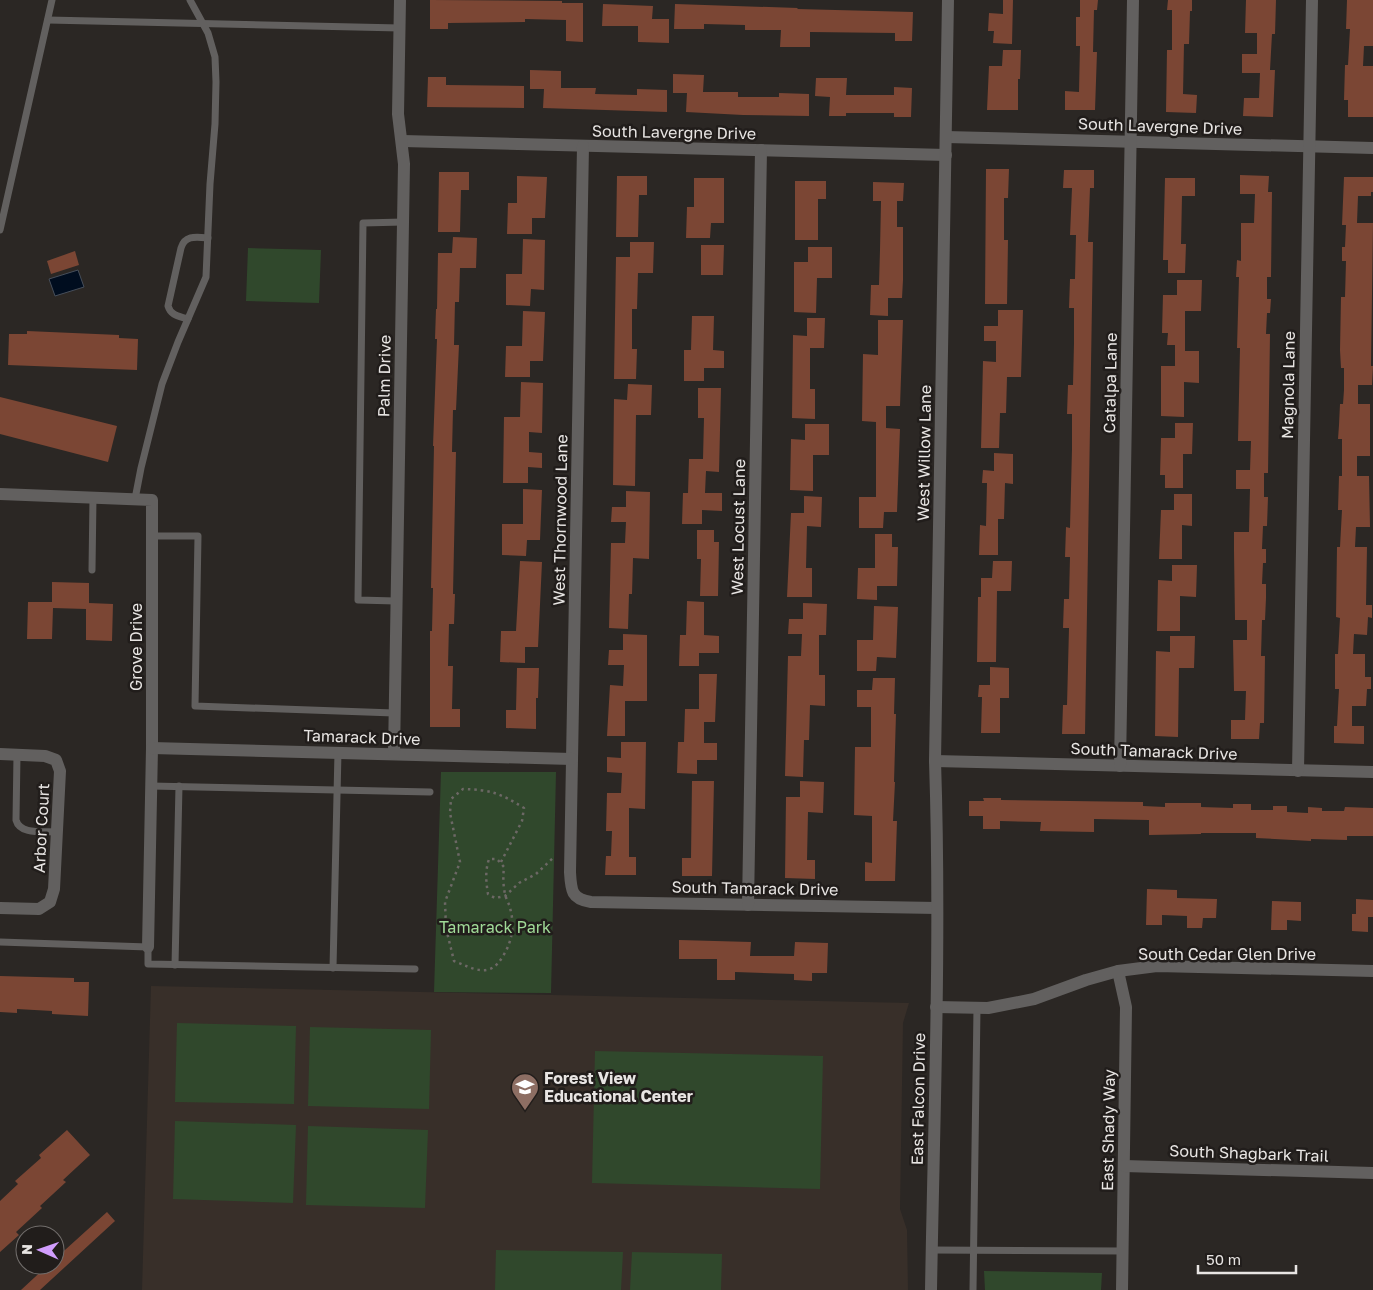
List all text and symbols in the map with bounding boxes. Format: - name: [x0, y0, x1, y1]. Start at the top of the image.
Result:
- street label: South Lavergne Drive: [1078, 113, 1242, 139]
- street label: South Lavergne Drive: [592, 121, 756, 143]
- street label: Magnola Lane: [1277, 331, 1299, 439]
- street label: Catalpa Lane: [1099, 333, 1121, 433]
- street label: Palm Drive: [373, 335, 395, 417]
- street label: West Willow Lane: [913, 385, 935, 521]
- street label: West Thornwood Lane: [549, 434, 571, 606]
- street label: West Locust Lane: [727, 459, 749, 595]
- street label: Grove Drive: [126, 603, 146, 691]
- street label: Tamarack Drive: [303, 725, 421, 749]
- street label: South Tamarack Drive: [1070, 738, 1238, 764]
- street label: Arbor Court: [29, 783, 53, 873]
- street label: South Tamarack Drive: [671, 877, 839, 899]
- park label: Tamarack Park: [439, 917, 551, 937]
- street label: South Cedar Glen Drive: [1138, 944, 1316, 964]
- street label: East Falcon Drive: [907, 1033, 929, 1165]
- place label: Forest View Educational Center: [544, 1068, 693, 1106]
- street label: East Shady Way: [1097, 1069, 1119, 1191]
- school or university icon: Forest View Educational Center: [510, 1072, 540, 1111]
- street label: South Shagbark Trail: [1169, 1140, 1329, 1166]
- north arrow: [15, 1225, 65, 1275]
- scale bar: [1198, 1242, 1296, 1274]
- text: N: [18, 1244, 35, 1255]
- text: 50 m: [1206, 1250, 1241, 1268]

